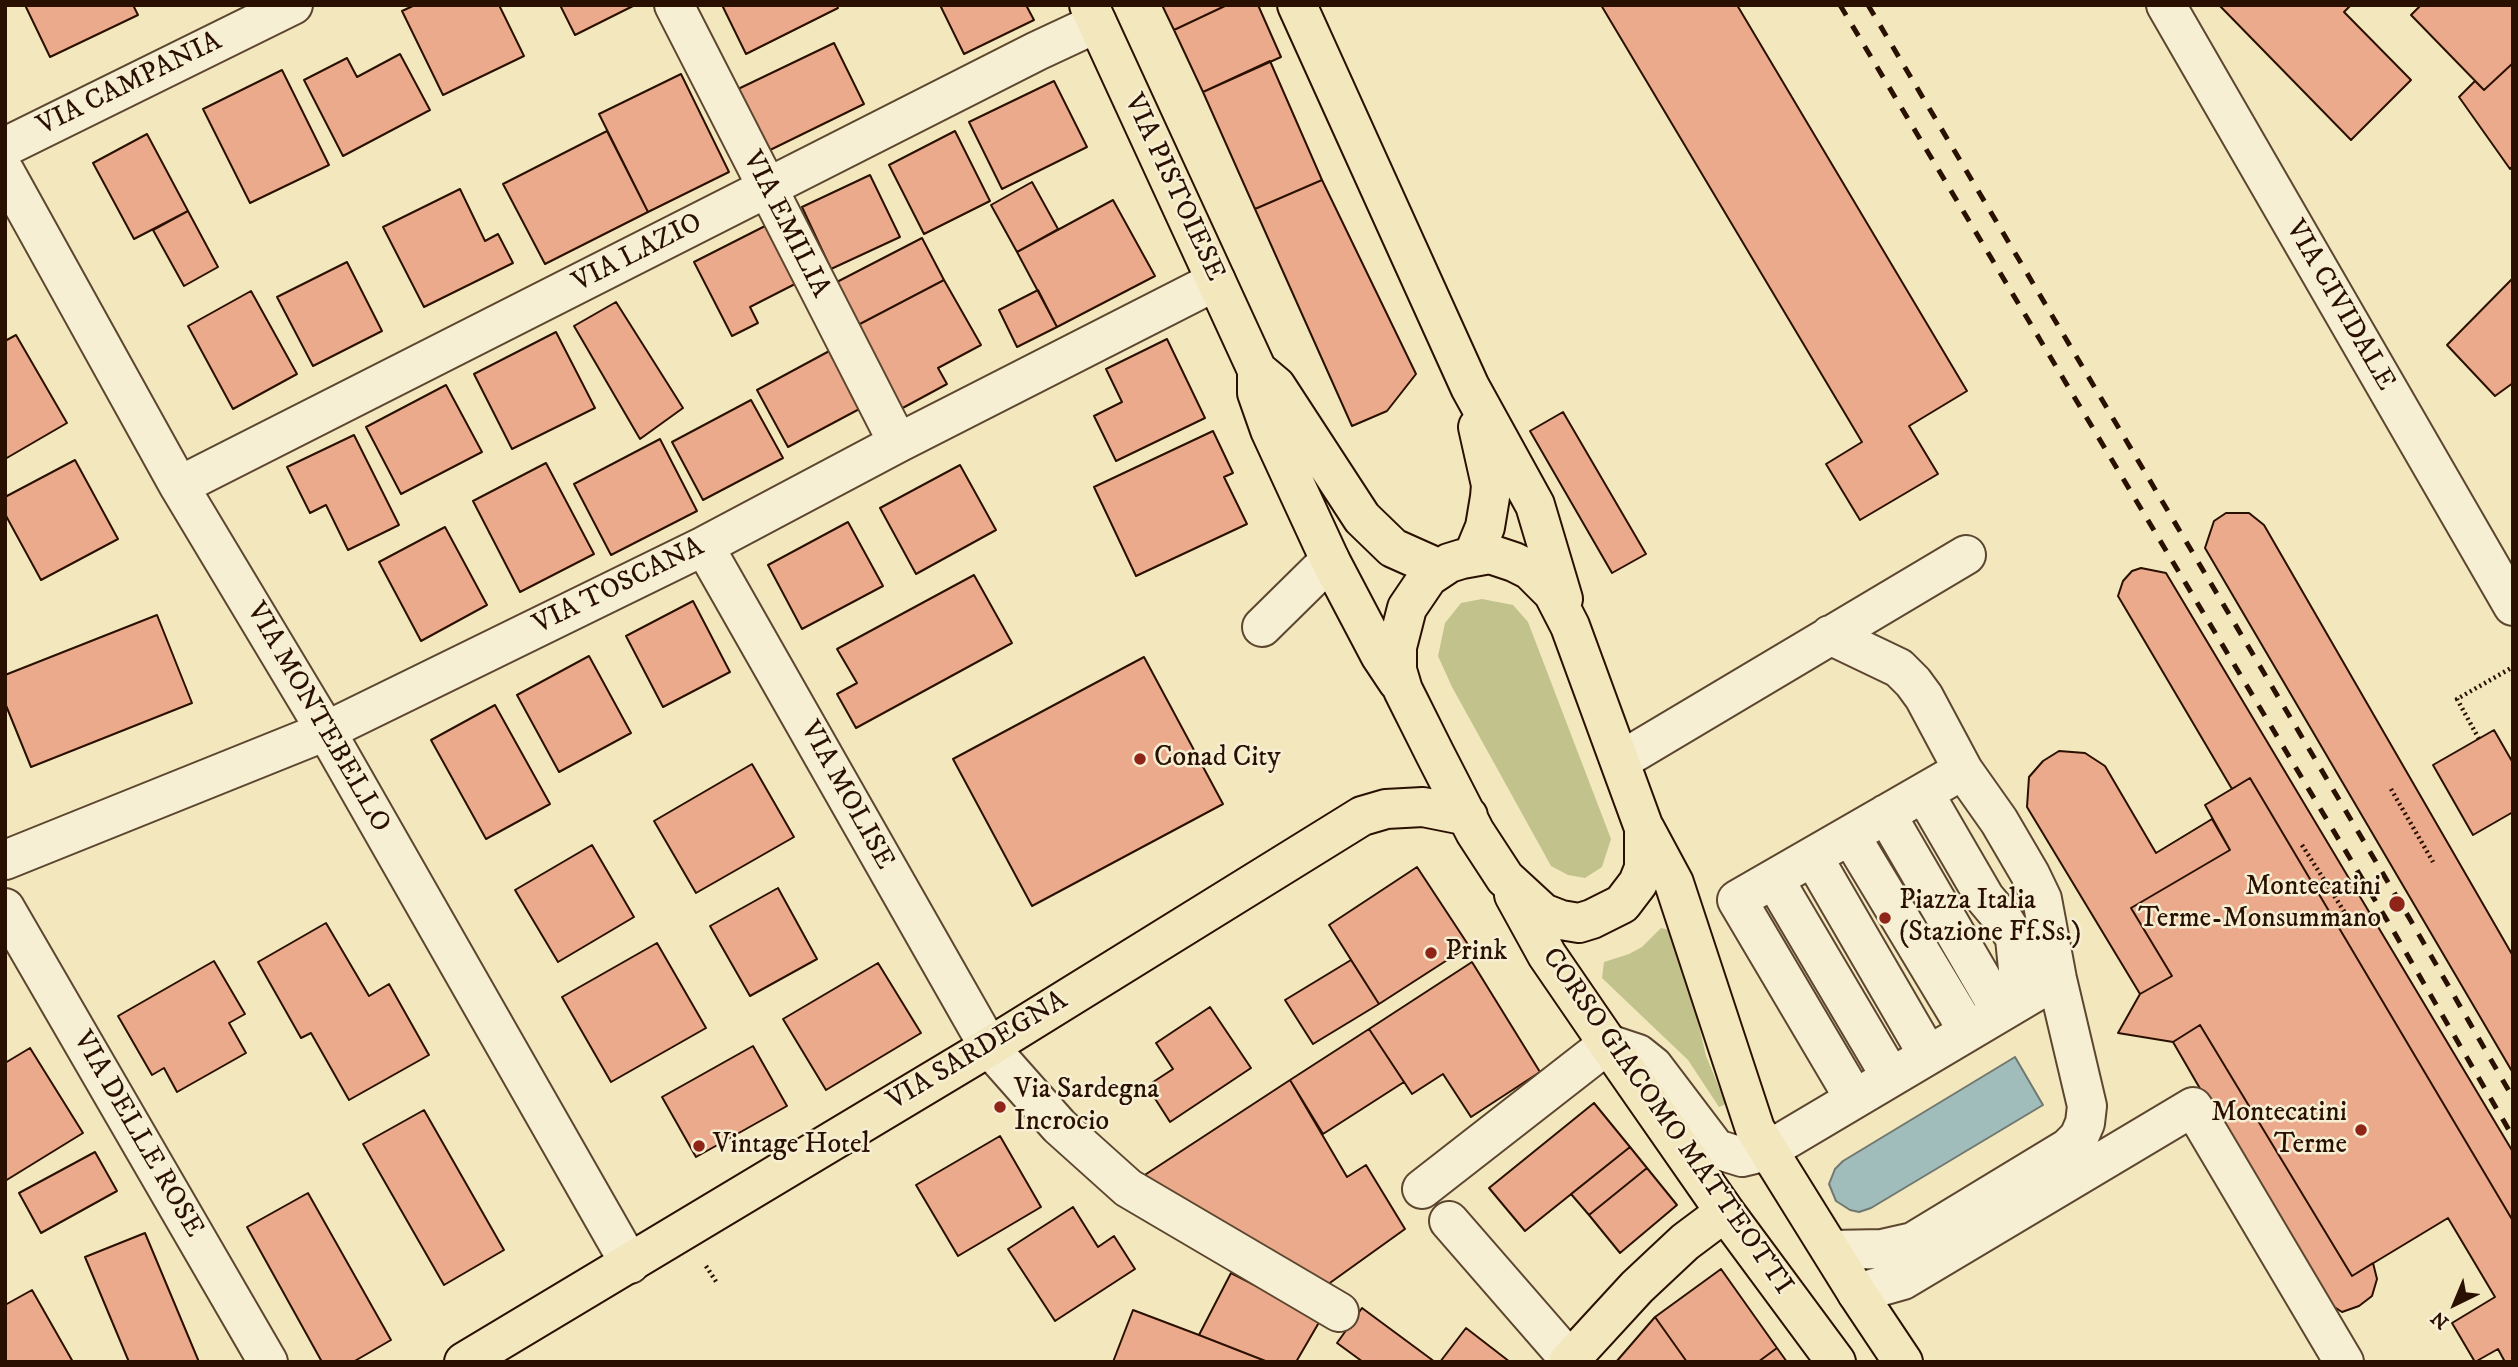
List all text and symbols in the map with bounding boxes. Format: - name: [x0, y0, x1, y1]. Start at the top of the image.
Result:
- street label: VIA CAMPANIA: [32, 26, 228, 144]
- street label: VIA PISTOIESE: [1115, 89, 1231, 287]
- street label: VIA EMILIA: [734, 146, 836, 304]
- street label: VIA LAZIO: [568, 207, 708, 301]
- street label: VIA CIVIDALE: [2277, 215, 2401, 397]
- street label: VIA TOSCANA: [528, 531, 710, 643]
- street label: VIA MONTEBELLO: [238, 597, 396, 839]
- street label: VIA MOLISE: [792, 716, 900, 876]
- place label: Conad City: [1154, 742, 1281, 776]
- marker: Conad City: [1132, 751, 1148, 767]
- place label: Montecatini Terme-Monsummano: [2138, 871, 2381, 937]
- place label: Piazza Italia (Stazione Ff.Ss.): [1899, 885, 2081, 951]
- marker: Montecatini Terme-Monsummano: [2387, 894, 2407, 914]
- marker: Piazza Italia (Stazione Ff.Ss.): [1877, 910, 1893, 926]
- place label: Prink: [1445, 936, 1507, 970]
- street label: CORSO GIACOMO MATTEOTTI: [1533, 942, 1799, 1302]
- marker: Prink: [1423, 945, 1439, 961]
- street label: VIA SARDEGNA: [882, 985, 1074, 1119]
- street label: VIA DELLE ROSE: [64, 1026, 210, 1244]
- place label: Via Sardegna Incrocio: [1014, 1074, 1159, 1140]
- place label: Montecatini Terme: [2211, 1097, 2347, 1163]
- marker: Via Sardegna Incrocio: [992, 1099, 1008, 1115]
- marker: Montecatini Terme: [2353, 1122, 2369, 1138]
- place label: Vintage Hotel: [713, 1129, 870, 1163]
- marker: Vintage Hotel: [691, 1138, 707, 1154]
- north arrow: [2420, 1269, 2490, 1339]
- text: N: [2427, 1306, 2454, 1333]

